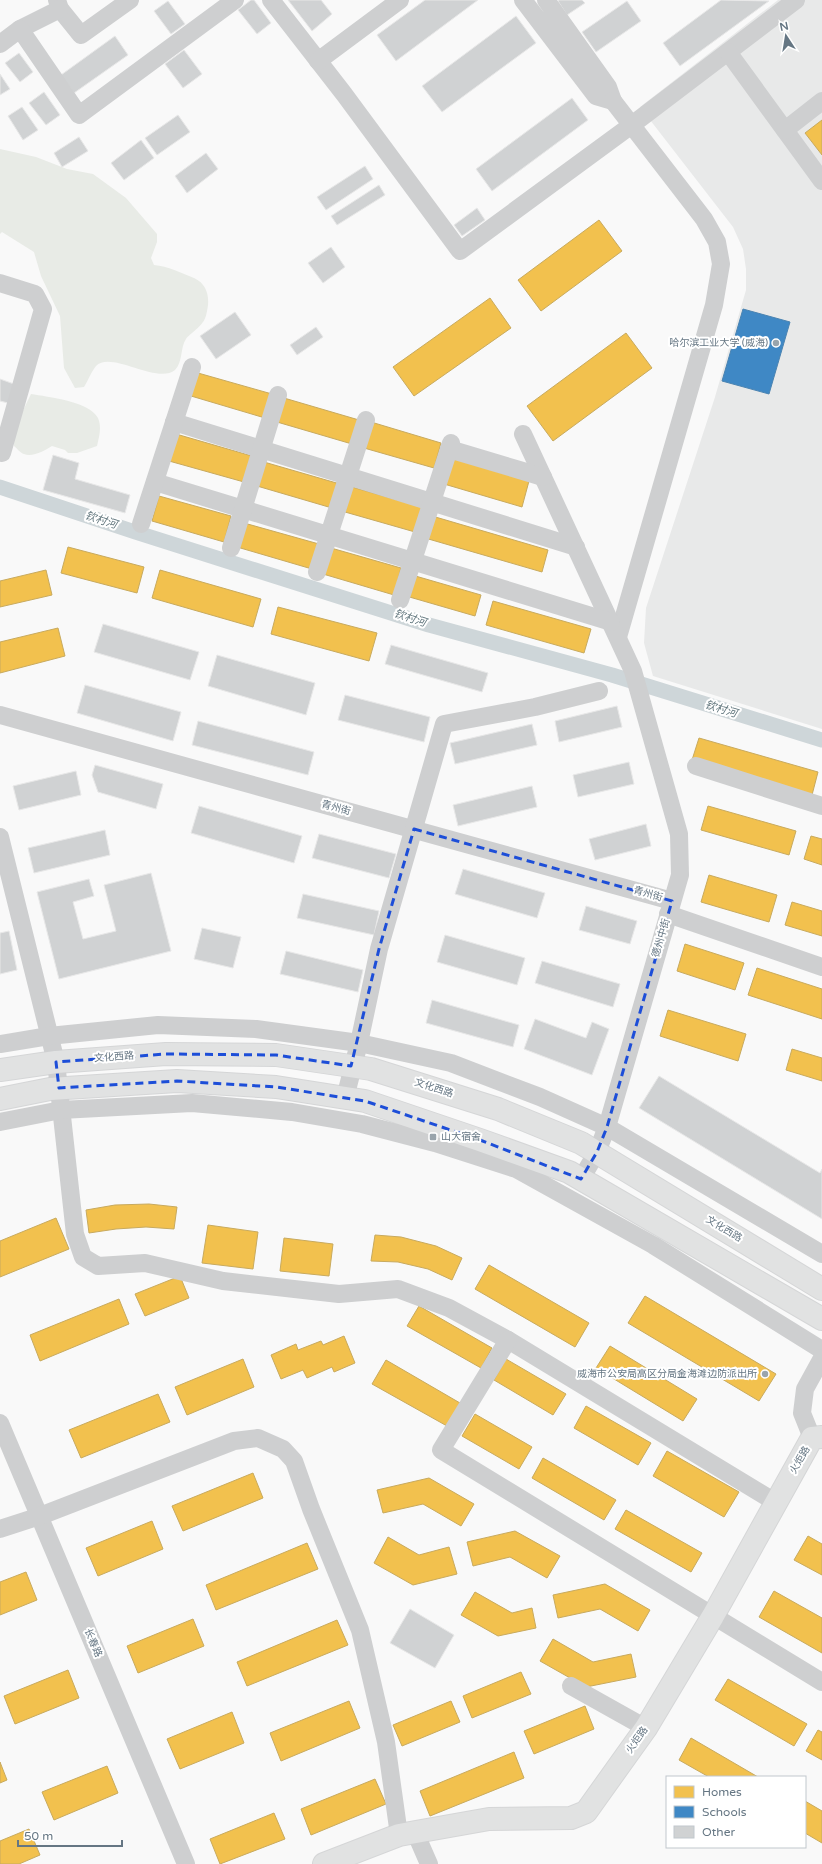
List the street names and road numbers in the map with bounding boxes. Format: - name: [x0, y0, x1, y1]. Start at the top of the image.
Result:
- street label: 青州街: [320, 798, 352, 818]
- street label: 青州街: [632, 884, 664, 904]
- street label: 德州中街: [650, 917, 672, 959]
- street label: 文化西路: [94, 1050, 134, 1064]
- street label: 文化西路: [413, 1076, 455, 1100]
- street label: 文化西路: [704, 1214, 744, 1244]
- street label: 火炬路: [787, 1444, 813, 1476]
- street label: 长春路: [82, 1627, 104, 1659]
- street label: 火炬路: [623, 1724, 651, 1756]

